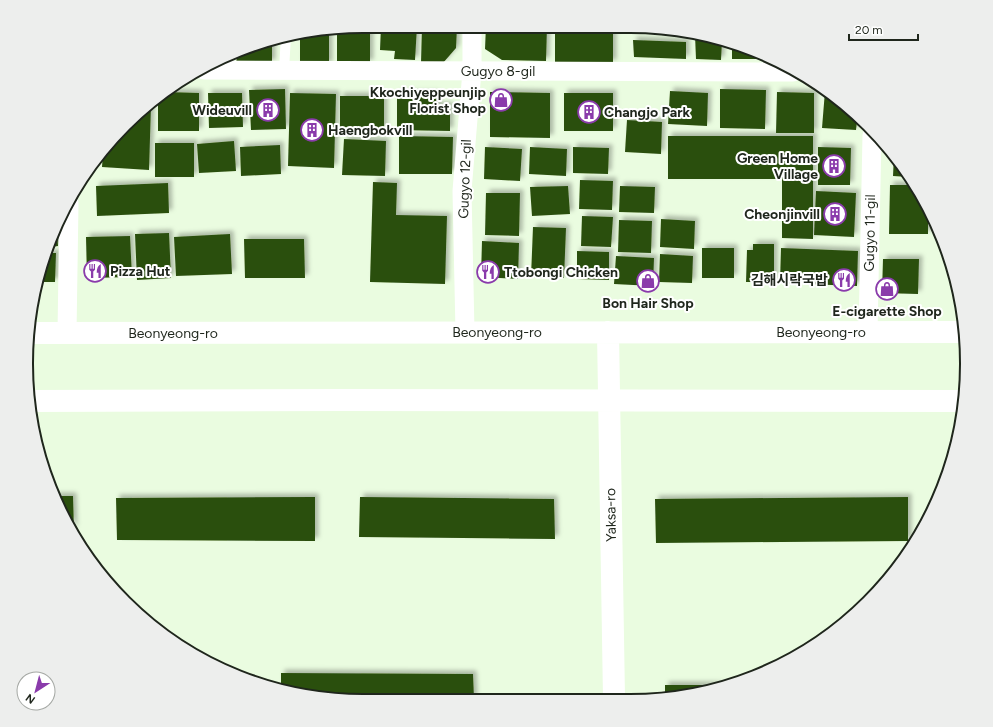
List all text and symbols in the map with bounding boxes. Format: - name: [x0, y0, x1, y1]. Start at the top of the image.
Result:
- scale bar: [849, 16, 918, 42]
- text: 20 m: [855, 23, 883, 37]
- street label: Gugyo 8-gil: [461, 63, 535, 80]
- place label: Kkochiyeppeunjip Florist Shop: [370, 84, 486, 117]
- shop icon: Kkochiyeppeunjip Florist Shop: [488, 87, 514, 113]
- building icon: Wideuvill: [255, 97, 281, 123]
- building icon: Changjo Park: [576, 99, 602, 125]
- place label: Wideuvill: [192, 102, 252, 119]
- place label: Changjo Park: [604, 104, 691, 121]
- building icon: Haengbokvill: [299, 117, 325, 143]
- place label: Haengbokvill: [328, 122, 412, 139]
- street label: Gugyo 12-gil: [455, 139, 475, 219]
- place label: Green Home Village: [737, 150, 818, 183]
- building icon: Green Home Village: [821, 153, 847, 179]
- street label: Gugyo 11-gil: [861, 194, 879, 272]
- building icon: Cheonjinvill: [822, 201, 848, 227]
- place label: Cheonjinvill: [744, 206, 820, 223]
- restaurant icon: Pizza Hut: [82, 258, 108, 284]
- restaurant icon: Ttobongi Chicken: [475, 259, 501, 285]
- place label: Pizza Hut: [110, 263, 171, 280]
- place label: Ttobongi Chicken: [504, 264, 618, 281]
- restaurant icon: 김해시락국밥: [831, 267, 857, 293]
- shop icon: Bon Hair Shop: [635, 268, 661, 294]
- place label: 김해시락국밥: [751, 272, 828, 289]
- shop icon: E-cigarette Shop: [874, 276, 900, 302]
- place label: Bon Hair Shop: [602, 295, 694, 312]
- place label: E-cigarette Shop: [832, 303, 942, 320]
- street label: Beonyeong-ro: [452, 324, 542, 341]
- street label: Beonyeong-ro: [776, 324, 866, 341]
- street label: Beonyeong-ro: [128, 325, 218, 342]
- street label: Yaksa-ro: [602, 488, 620, 542]
- north arrow: [16, 671, 56, 711]
- text: N: [23, 691, 38, 706]

